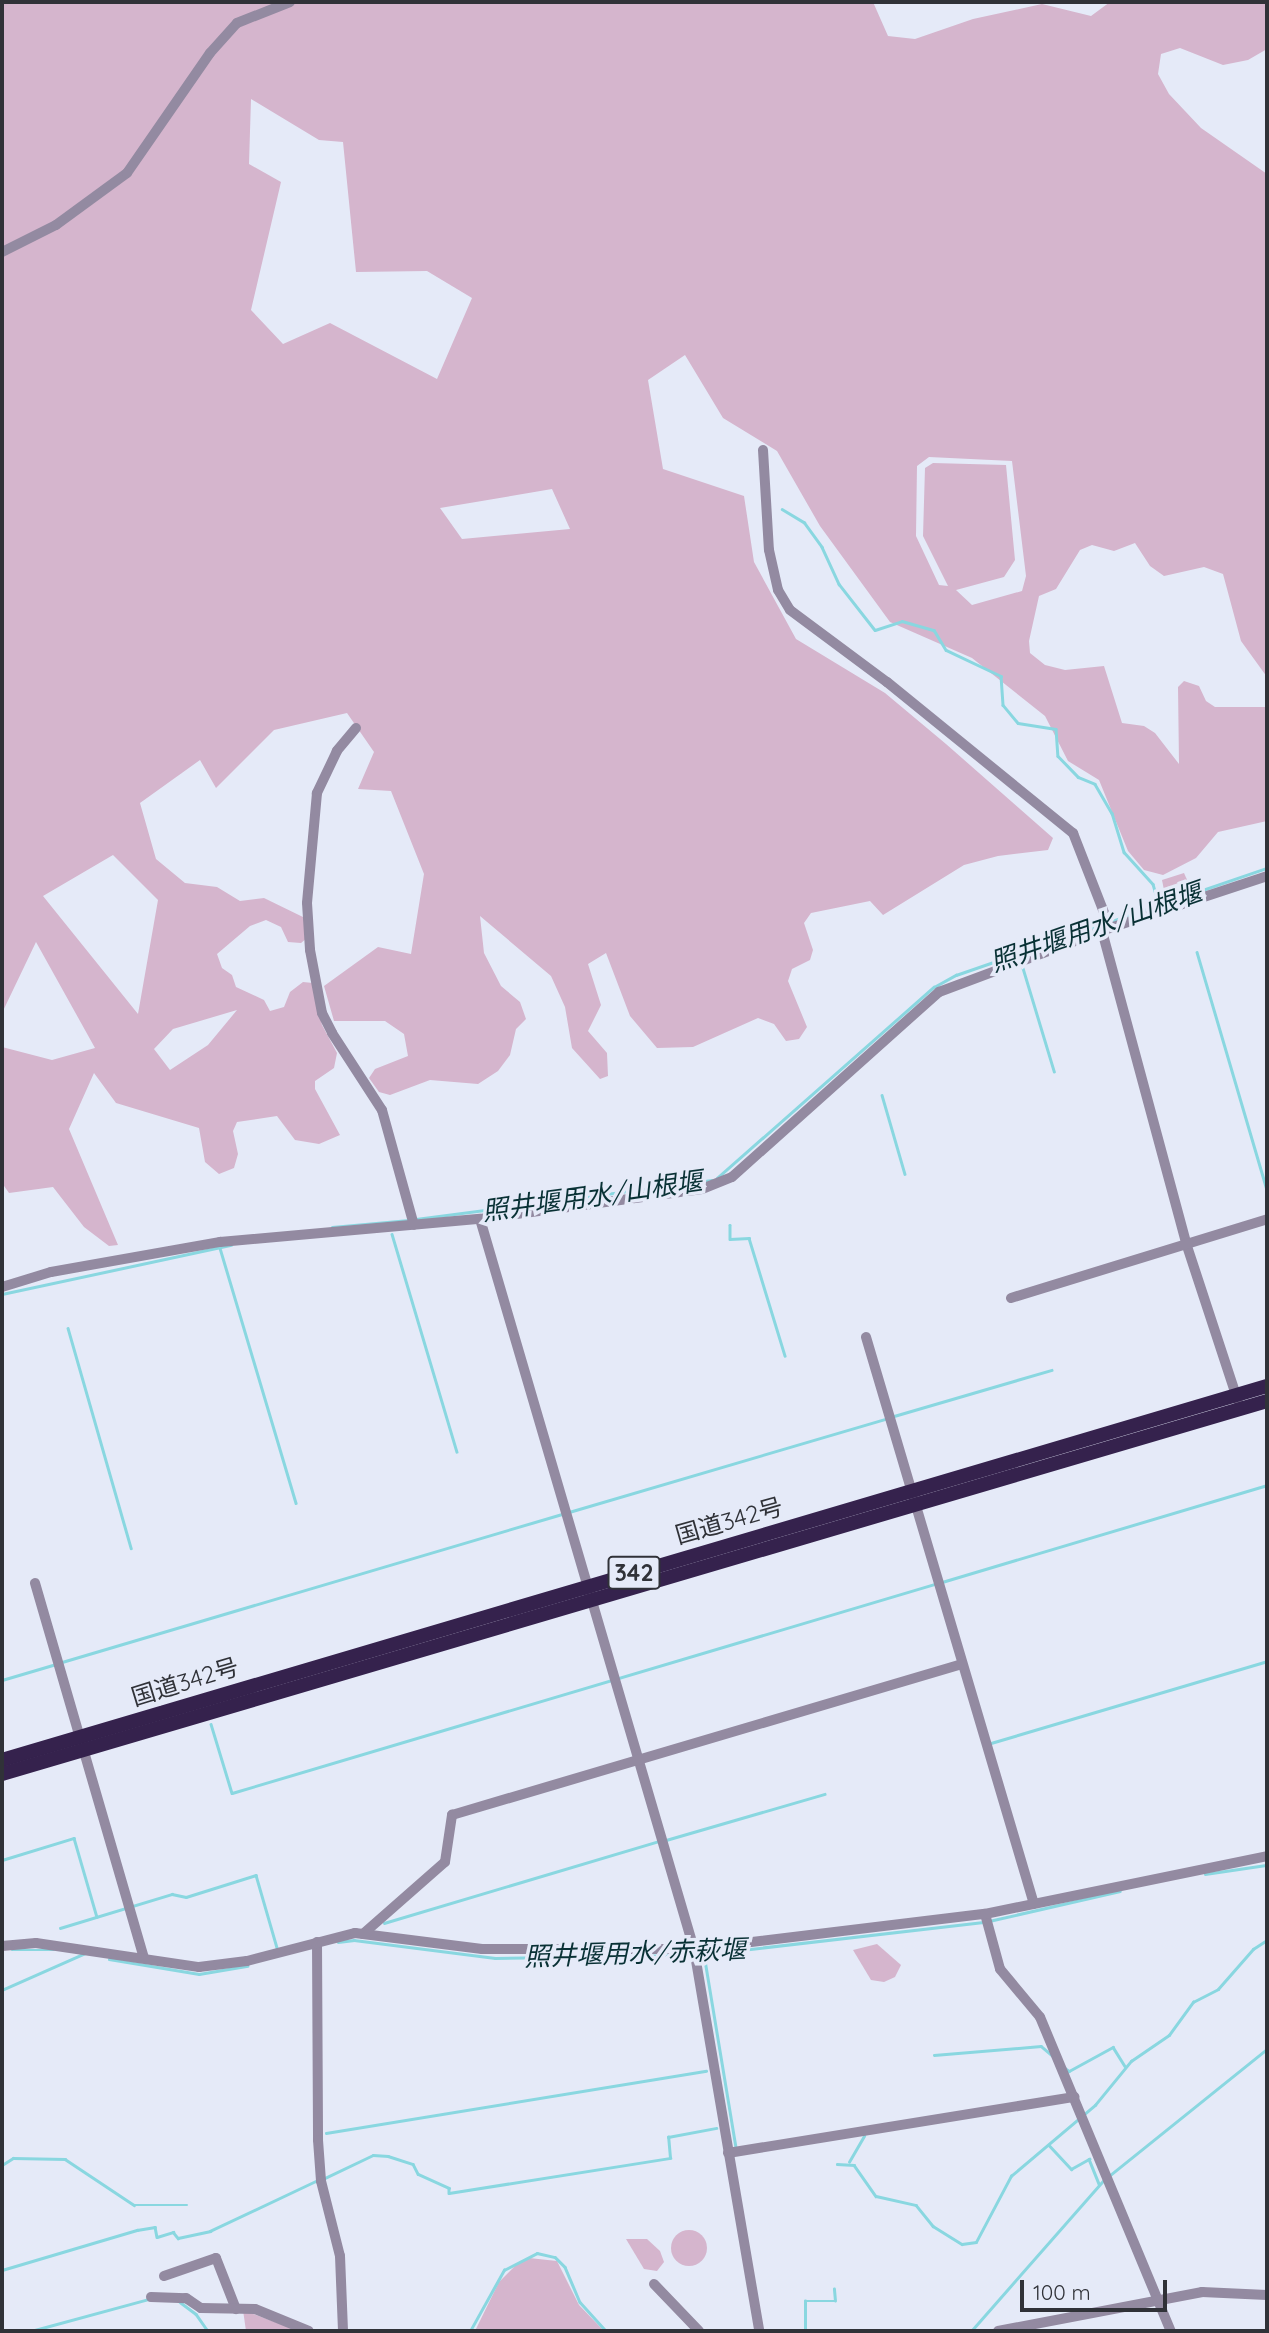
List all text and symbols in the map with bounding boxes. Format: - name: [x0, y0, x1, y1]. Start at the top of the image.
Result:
- water label: 照井堰用水/山根堰: [986, 876, 1206, 978]
- water label: 照井堰用水/山根堰: [480, 1165, 704, 1227]
- street label: 国道342号: [672, 1492, 786, 1550]
- road number: 342: [606, 1554, 662, 1592]
- street label: 国道342号: [128, 1652, 242, 1712]
- water label: 照井堰用水/赤萩堰: [524, 1934, 746, 1972]
- scale bar: [1024, 2266, 1171, 2310]
- text: 100 m: [1033, 2279, 1091, 2305]

